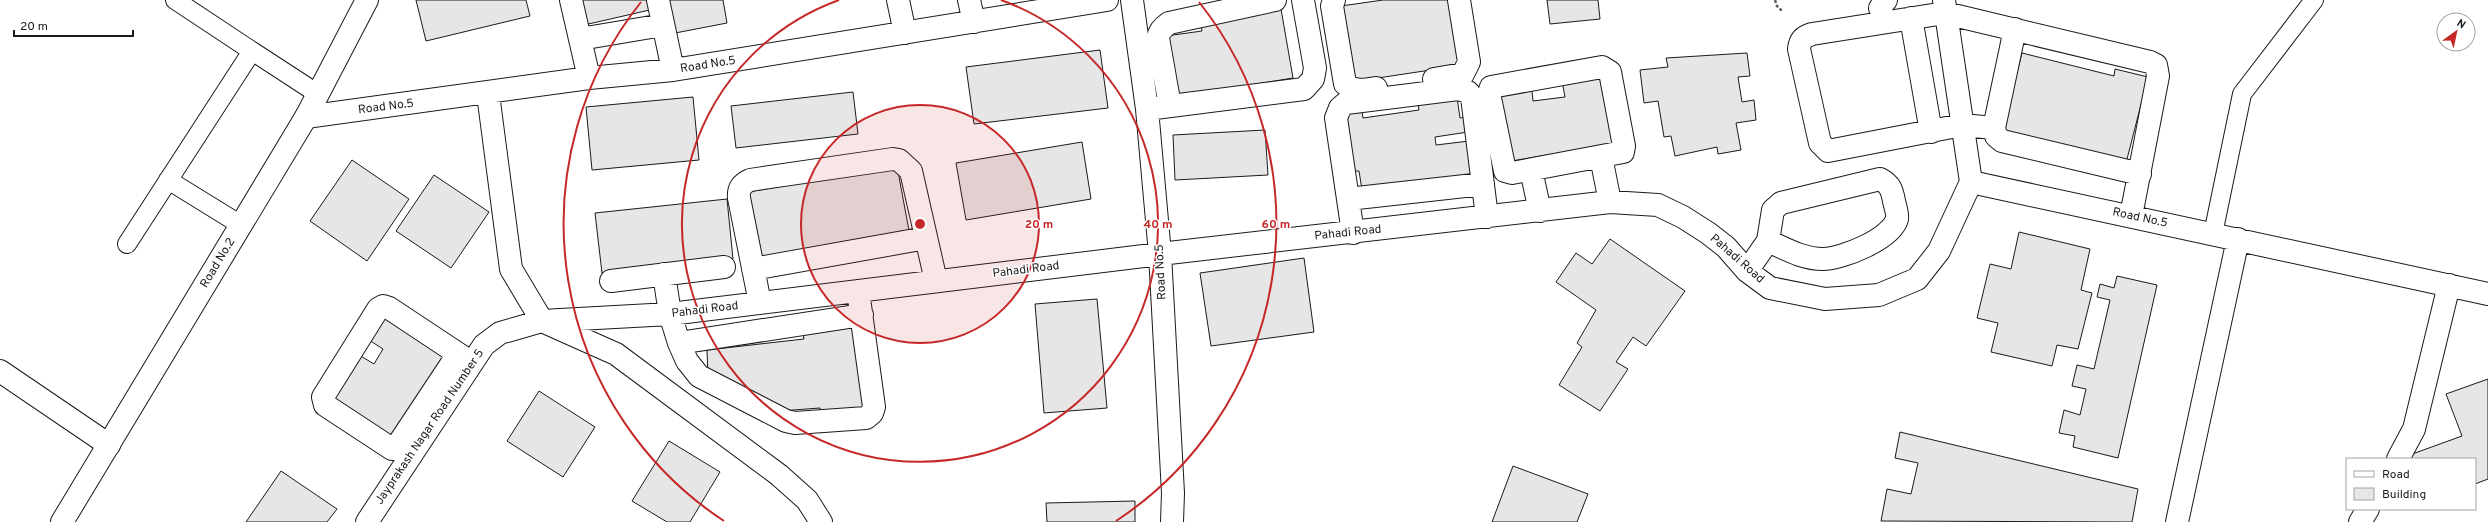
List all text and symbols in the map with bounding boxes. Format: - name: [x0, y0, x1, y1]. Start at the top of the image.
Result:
- scale bar: [14, 12, 133, 38]
- north arrow: [2436, 12, 2476, 52]
- text: N: [2454, 16, 2468, 32]
- text: 20 m: [20, 19, 48, 35]
- street label: Road No.5: [679, 53, 737, 77]
- street label: Road No.5: [357, 96, 415, 118]
- street label: Road No.5: [2111, 204, 2169, 232]
- centre of rings: [913, 217, 927, 231]
- text: 20 m: [1025, 217, 1053, 233]
- text: 40 m: [1143, 217, 1173, 233]
- text: 60 m: [1262, 217, 1290, 233]
- street label: Pahadi Road: [1314, 222, 1382, 244]
- street label: Pahadi Road: [1706, 231, 1768, 287]
- street label: Road No.2: [197, 235, 239, 291]
- street label: Road No.5: [1152, 244, 1170, 300]
- street label: Pahadi Road: [992, 258, 1060, 282]
- street label: Pahadi Road: [671, 298, 739, 322]
- street label: Jayprakash Nagar Road Number 5: [372, 346, 488, 508]
- legend: [2346, 458, 2476, 510]
- text: Road: [2382, 467, 2410, 483]
- text: Building: [2382, 487, 2426, 503]

